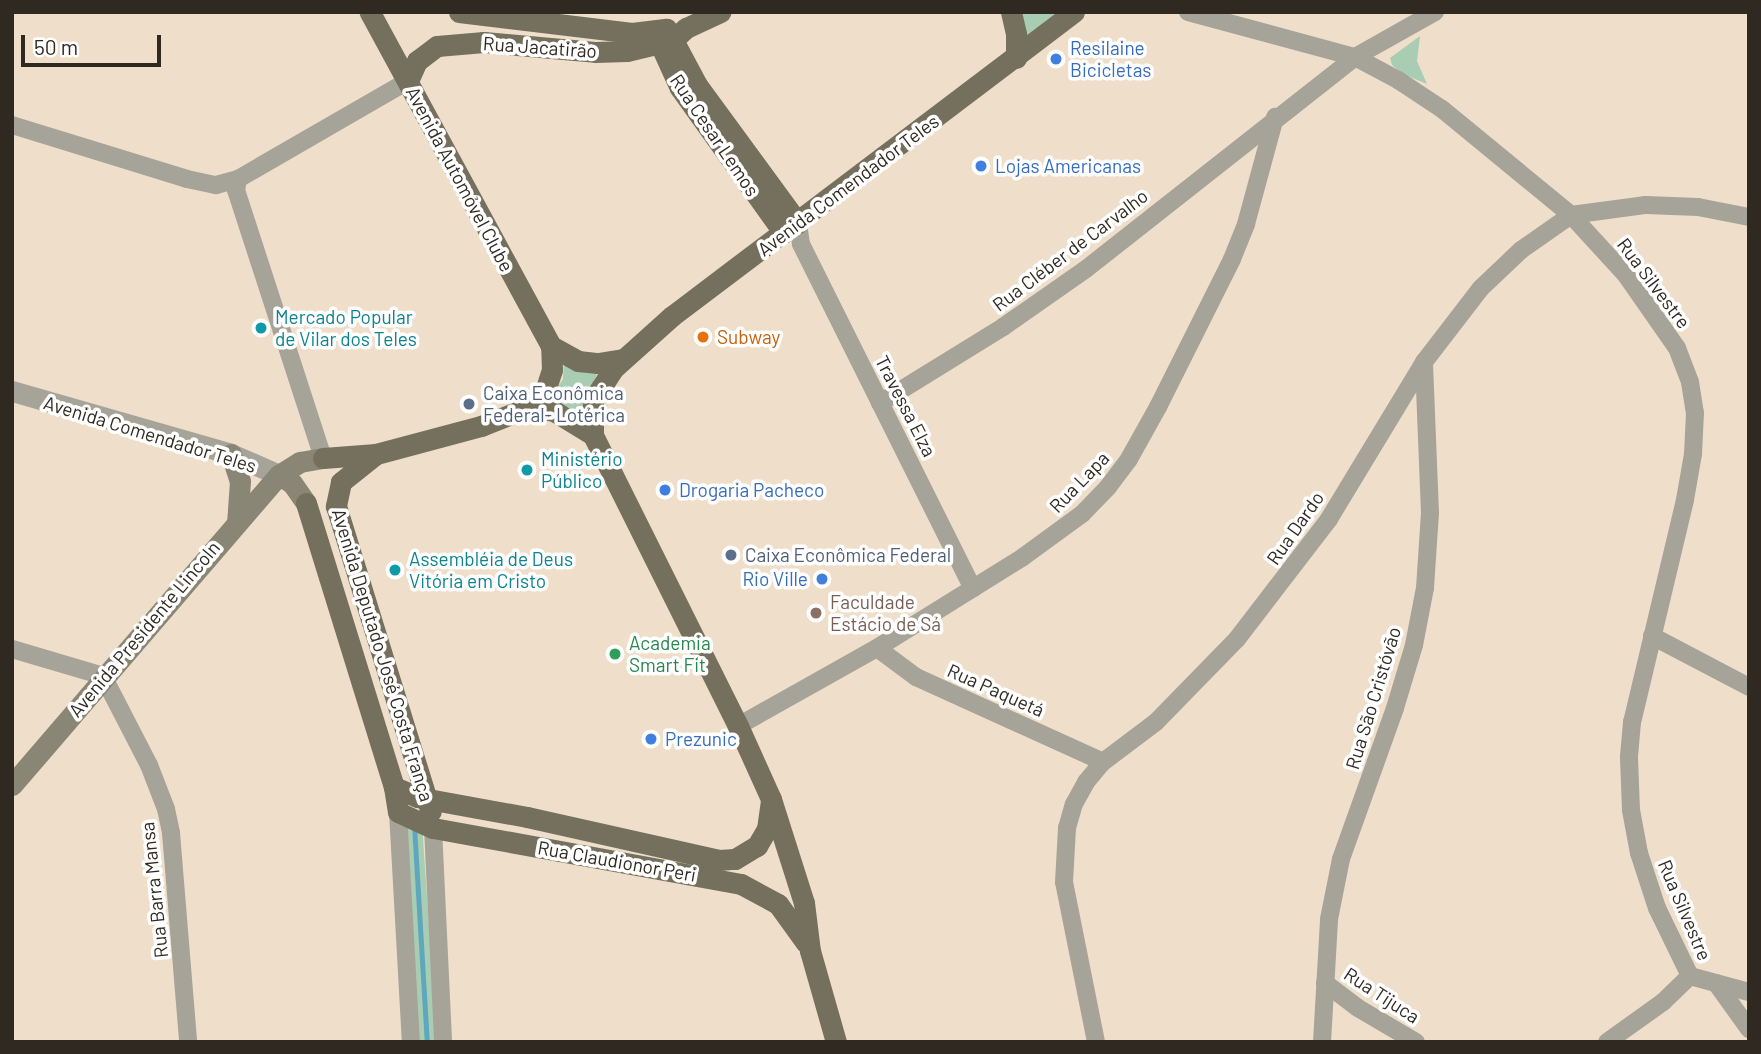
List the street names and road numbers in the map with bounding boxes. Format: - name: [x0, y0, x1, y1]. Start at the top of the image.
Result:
- street label: Rua Jacatirão: [482, 32, 598, 62]
- street label: Rua Cesar Lemos: [666, 70, 764, 200]
- street label: Avenida Automóvel Clube: [401, 83, 519, 275]
- street label: Avenida Comendador Teles: [753, 109, 943, 261]
- street label: Rua Cléber de Carvalho: [988, 184, 1152, 316]
- street label: Rua Silvestre: [1613, 233, 1695, 333]
- street label: Travessa Elza: [871, 352, 941, 460]
- street label: Avenida Comendador Teles: [41, 391, 259, 477]
- street label: Rua Lapa: [1044, 447, 1114, 517]
- street label: Rua Dardo: [1262, 487, 1328, 569]
- street label: Avenida Deputado José Costa França: [327, 506, 439, 804]
- street label: Avenida Presidente Lincoln: [64, 536, 224, 722]
- street label: Rua São Cristóvão: [1341, 624, 1405, 772]
- street label: Rua Paquetá: [944, 659, 1048, 721]
- street label: Rua Barra Mansa: [136, 821, 172, 959]
- street label: Rua Claudionor Peri: [536, 836, 698, 886]
- street label: Rua Silvestre: [1654, 856, 1716, 964]
- street label: Rua Tijuca: [1340, 962, 1424, 1028]

